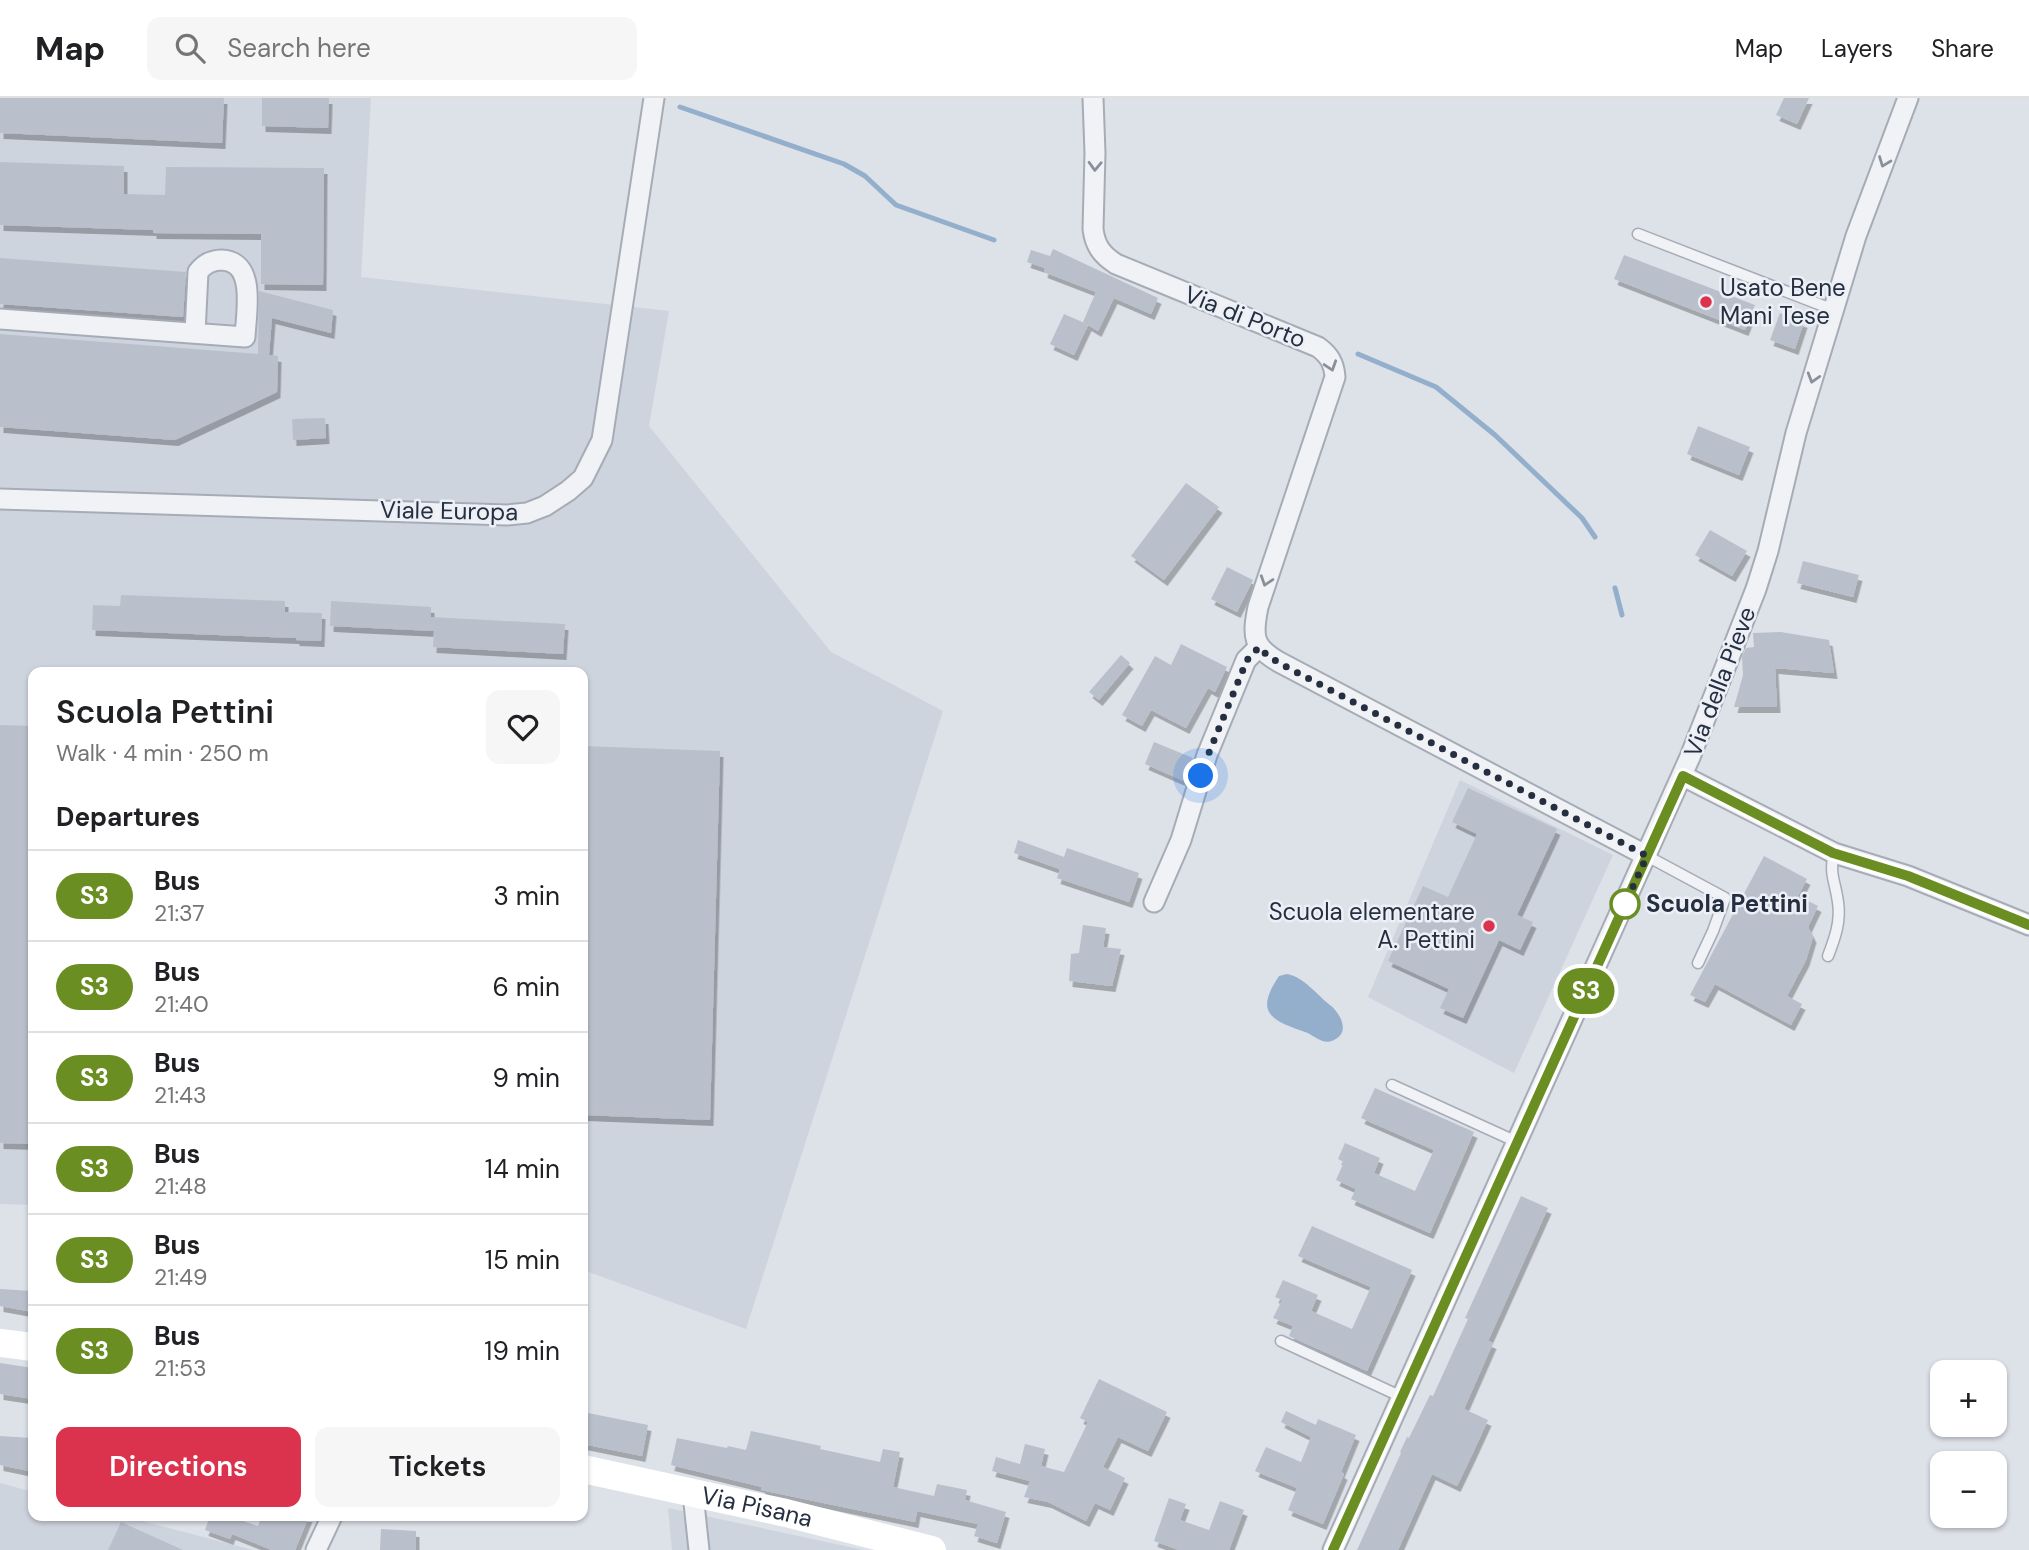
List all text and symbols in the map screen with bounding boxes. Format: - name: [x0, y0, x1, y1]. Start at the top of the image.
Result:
- search box: [147, 17, 637, 80]
- text: Map: [35, 27, 105, 70]
- icon: search: [171, 29, 209, 67]
- text: Search here: [227, 31, 371, 65]
- text: Map: [1735, 33, 1783, 64]
- text: Layers: [1821, 33, 1893, 64]
- text: Share: [1931, 33, 1994, 64]
- one-way arrow: [1879, 155, 1893, 167]
- one-way arrow: [1087, 161, 1102, 172]
- place label: Usato Bene Mani Tese: [1720, 272, 1846, 331]
- street label: Via di Porto: [1180, 278, 1310, 355]
- marker: Usato Bene Mani Tese: [1698, 294, 1714, 310]
- one-way arrow: [1323, 359, 1338, 372]
- one-way arrow: [1806, 371, 1821, 383]
- street label: Viale Europa: [380, 494, 518, 527]
- one-way arrow: [1260, 575, 1274, 587]
- street label: Via della Pieve: [1677, 602, 1762, 761]
- text: Scuola Pettini: [56, 690, 274, 733]
- button: heart: [486, 690, 560, 764]
- text: Walk · 4 min · 250 m: [56, 738, 269, 768]
- your location: [1183, 758, 1218, 793]
- text: Departures: [56, 800, 200, 834]
- text: Bus: [154, 864, 200, 898]
- text: 3 min: [493, 879, 560, 913]
- text: S3: [80, 880, 109, 911]
- place label: Scuola Pettini: [1646, 888, 1808, 919]
- marker: Scuola Pettini: [1610, 889, 1640, 919]
- place label: Scuola elementare A. Pettini: [1269, 896, 1475, 955]
- text: 21:37: [154, 898, 205, 928]
- marker: Scuola elementare A. Pettini: [1481, 918, 1497, 934]
- text: Bus: [154, 955, 200, 989]
- line badge: S3: [1554, 968, 1618, 1014]
- text: 6 min: [492, 970, 560, 1004]
- text: S3: [80, 971, 109, 1002]
- text: S3: [1572, 975, 1600, 1006]
- text: 21:40: [154, 989, 209, 1019]
- text: Bus: [154, 1046, 200, 1080]
- text: 9 min: [492, 1061, 560, 1095]
- text: S3: [80, 1062, 109, 1093]
- text: 21:43: [154, 1080, 207, 1110]
- text: Bus: [154, 1137, 200, 1171]
- text: 14 min: [485, 1152, 560, 1186]
- text: S3: [80, 1153, 109, 1184]
- text: 21:48: [154, 1171, 207, 1201]
- text: Bus: [154, 1228, 200, 1262]
- text: 15 min: [485, 1243, 560, 1277]
- text: S3: [80, 1244, 109, 1275]
- text: 21:49: [154, 1262, 207, 1292]
- text: Bus: [154, 1319, 200, 1353]
- text: 19 min: [484, 1334, 560, 1368]
- text: S3: [80, 1335, 109, 1366]
- text: 21:53: [154, 1353, 207, 1383]
- map controls: [1930, 1360, 2007, 1528]
- button: +: [1930, 1360, 2007, 1437]
- button: Directions: [56, 1427, 301, 1507]
- button: Tickets: [315, 1427, 560, 1507]
- button: −: [1930, 1451, 2007, 1528]
- street label: Via Pisana: [699, 1479, 816, 1534]

